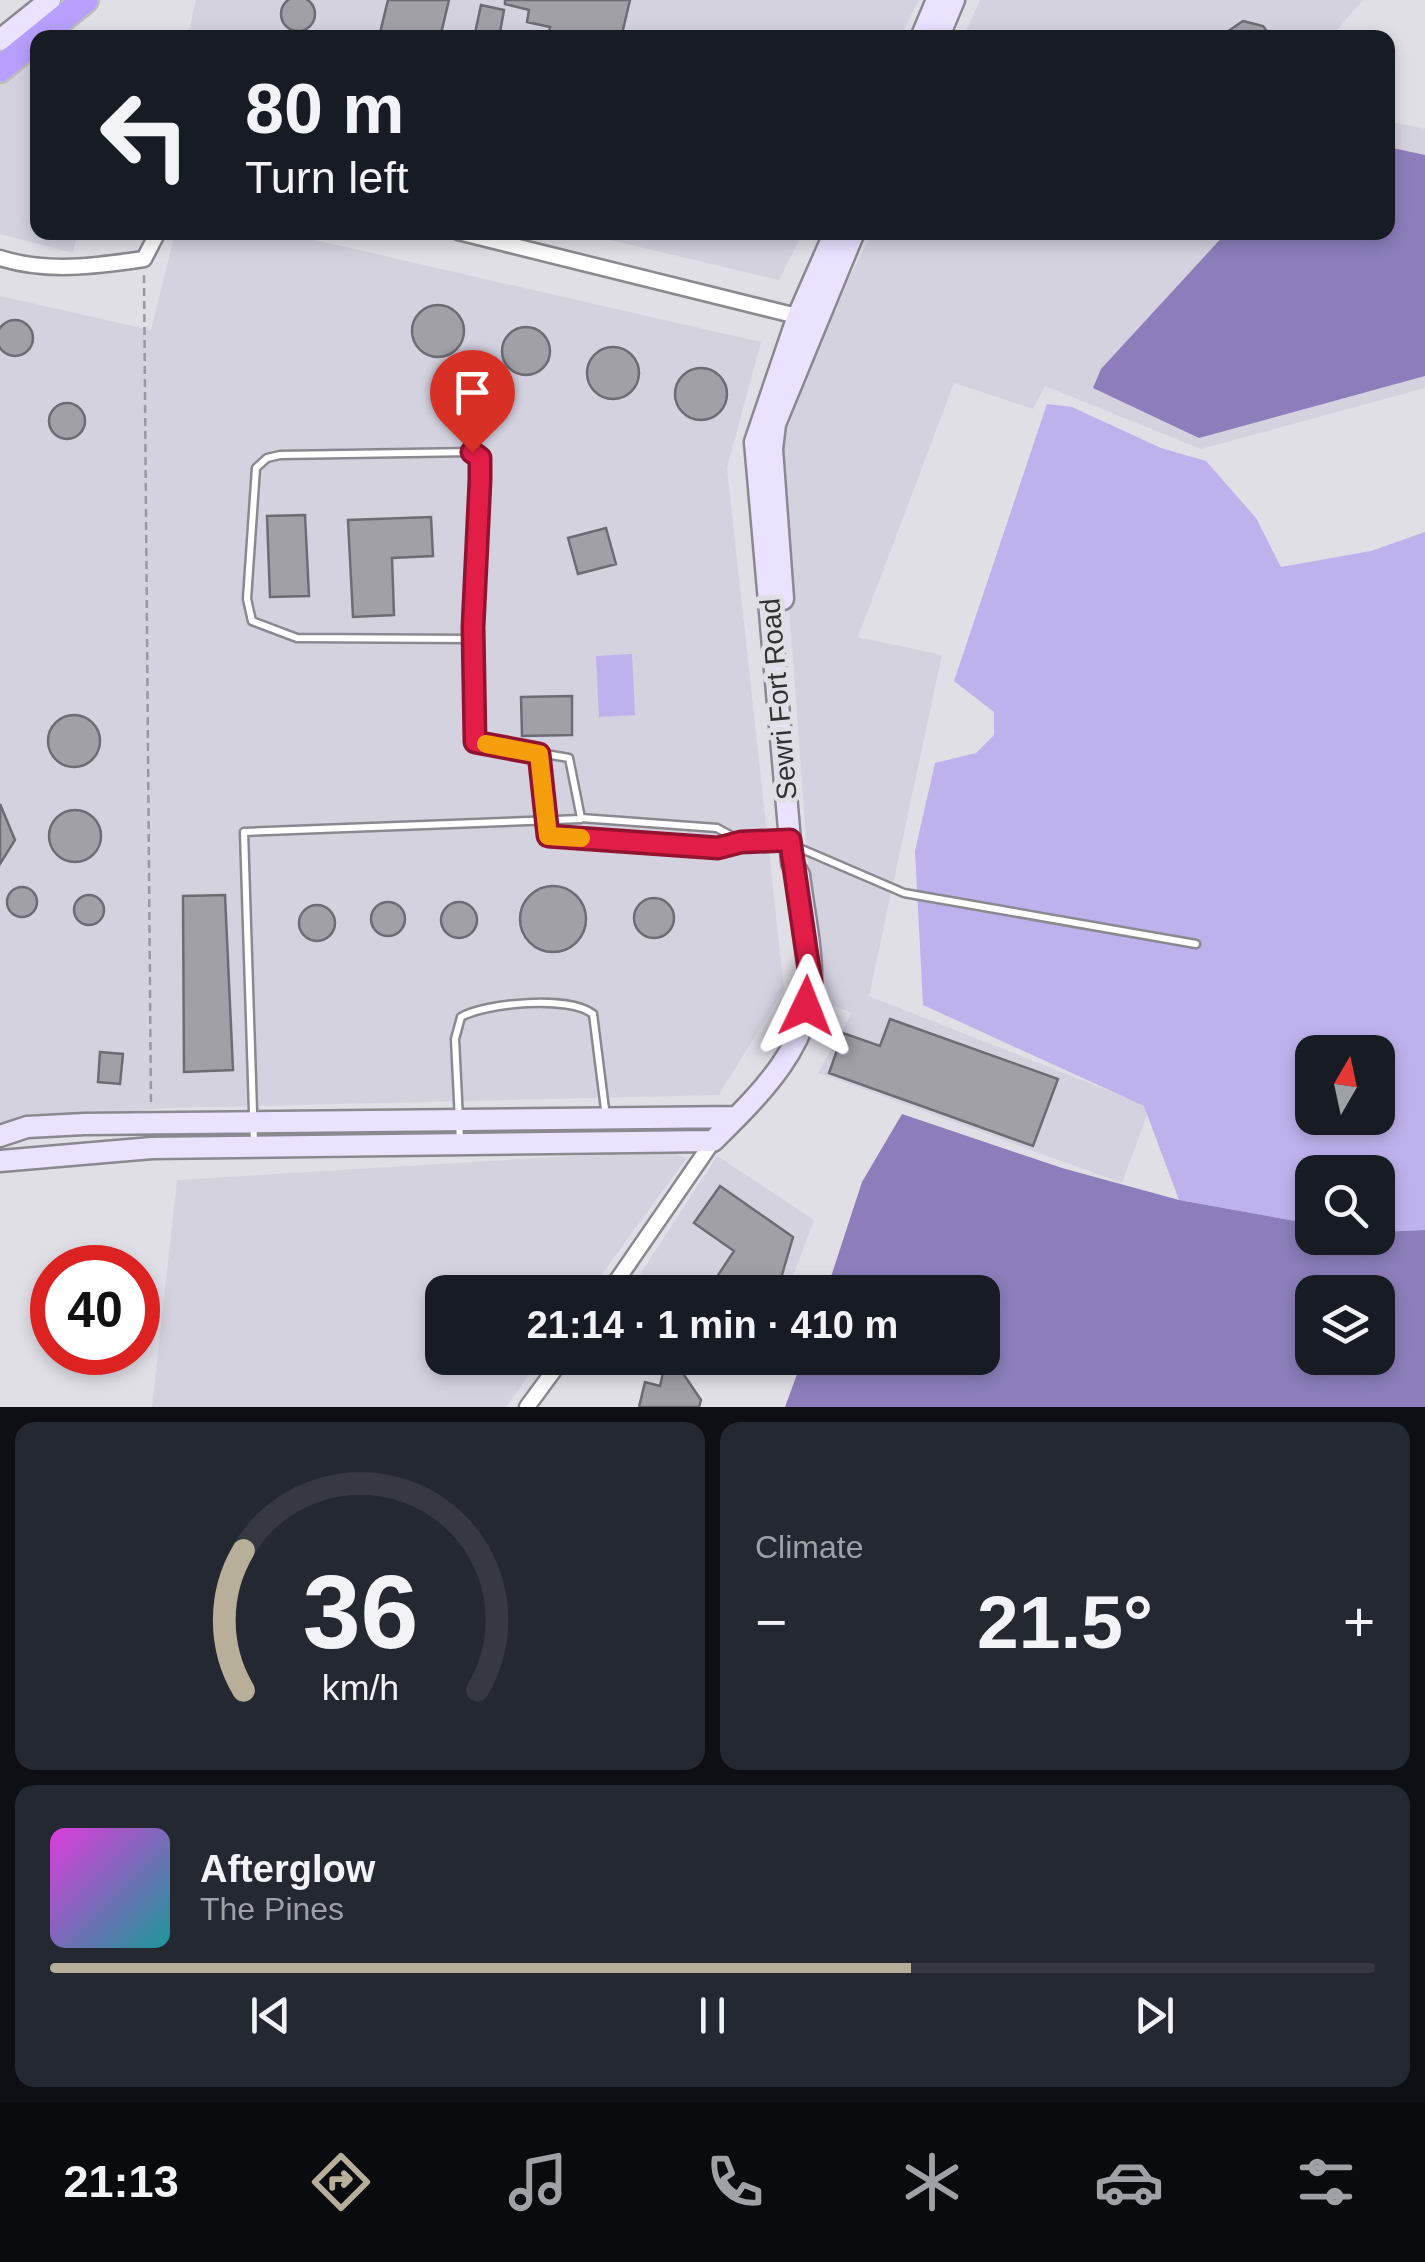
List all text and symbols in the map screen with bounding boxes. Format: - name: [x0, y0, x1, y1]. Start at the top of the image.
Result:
- icon: left: [80, 70, 210, 200]
- text: 80 m: [245, 70, 405, 148]
- text: Turn left: [245, 152, 408, 203]
- pin: [430, 350, 515, 453]
- icon: arrive: [445, 365, 500, 420]
- street label: Sewri Fort Road: [754, 597, 803, 801]
- position arrow: [754, 954, 858, 1058]
- north arrow: [1295, 1035, 1395, 1135]
- map controls: [1295, 1035, 1395, 1375]
- button: search: [1295, 1155, 1395, 1255]
- speed limit sign: 40: [30, 1245, 160, 1375]
- button: layers: [1295, 1275, 1395, 1375]
- text: 21:14 · 1 min · 410 m: [527, 1304, 898, 1346]
- text: Climate: [755, 1529, 863, 1565]
- text: 36: [302, 1554, 418, 1670]
- text: 21.5°: [977, 1580, 1153, 1664]
- text: −: [755, 1591, 787, 1653]
- text: +: [1343, 1591, 1375, 1653]
- text: km/h: [321, 1668, 399, 1708]
- text: Afterglow: [200, 1848, 375, 1890]
- text: The Pines: [200, 1891, 344, 1927]
- icon: previous: [243, 1988, 298, 2043]
- icon: pause: [685, 1988, 740, 2043]
- icon: next: [1127, 1988, 1182, 2043]
- icon: directions: [306, 2147, 376, 2217]
- icon: music: [503, 2147, 573, 2217]
- icon: phone: [700, 2147, 770, 2217]
- icon: climate: [897, 2147, 967, 2217]
- icon: car: [1094, 2147, 1164, 2217]
- icon: filters: [1291, 2147, 1361, 2217]
- text: 21:13: [64, 2156, 179, 2207]

